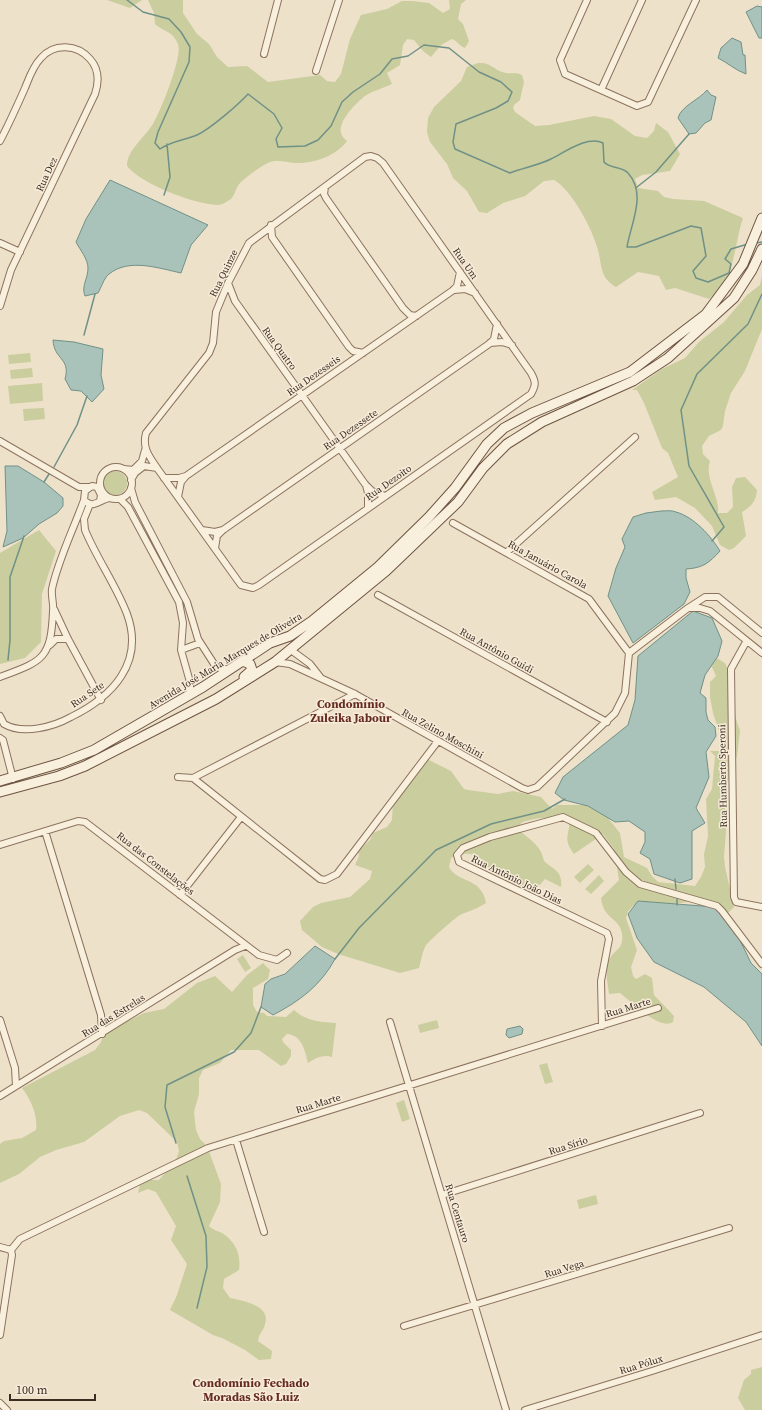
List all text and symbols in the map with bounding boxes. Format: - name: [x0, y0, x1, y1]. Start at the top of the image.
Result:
- street label: Rua Dez: [33, 155, 60, 193]
- street label: Rua Um: [450, 245, 481, 282]
- street label: Rua Quinze: [206, 247, 241, 299]
- street label: Rua Quatro: [259, 324, 300, 373]
- street label: Rua Dezesseis: [284, 352, 343, 399]
- street label: Rua Dezessete: [320, 406, 380, 453]
- street label: Rua Dezoito: [363, 461, 414, 503]
- street label: Rua Januário Carola: [506, 537, 591, 592]
- street label: Avenida José Maria Marques de Oliveira: [146, 609, 305, 711]
- street label: Rua Antônio Guidi: [458, 625, 536, 676]
- street label: Rua Sete: [68, 678, 107, 710]
- district label: Condomínio Zuleika Jabour: [310, 696, 392, 726]
- street label: Rua Zelino Moschini: [400, 706, 486, 761]
- street label: Rua Humberto Speroni: [715, 724, 730, 828]
- street label: Rua das Constelações: [114, 829, 197, 898]
- street label: Rua Antônio João Dias: [469, 852, 564, 907]
- street label: Rua das Estrelas: [79, 991, 147, 1040]
- street label: Rua Marte: [604, 994, 652, 1020]
- street label: Rua Marte: [294, 1090, 342, 1116]
- street label: Rua Sírio: [547, 1133, 590, 1158]
- street label: Rua Centauro: [442, 1182, 473, 1245]
- street label: Rua Vega: [543, 1256, 586, 1281]
- street label: Rua Pólux: [618, 1352, 665, 1377]
- district label: Condomínio Fechado Moradas São Luiz: [193, 1375, 310, 1405]
- scale bar: [10, 1376, 95, 1402]
- text: 100 m: [16, 1382, 48, 1398]

